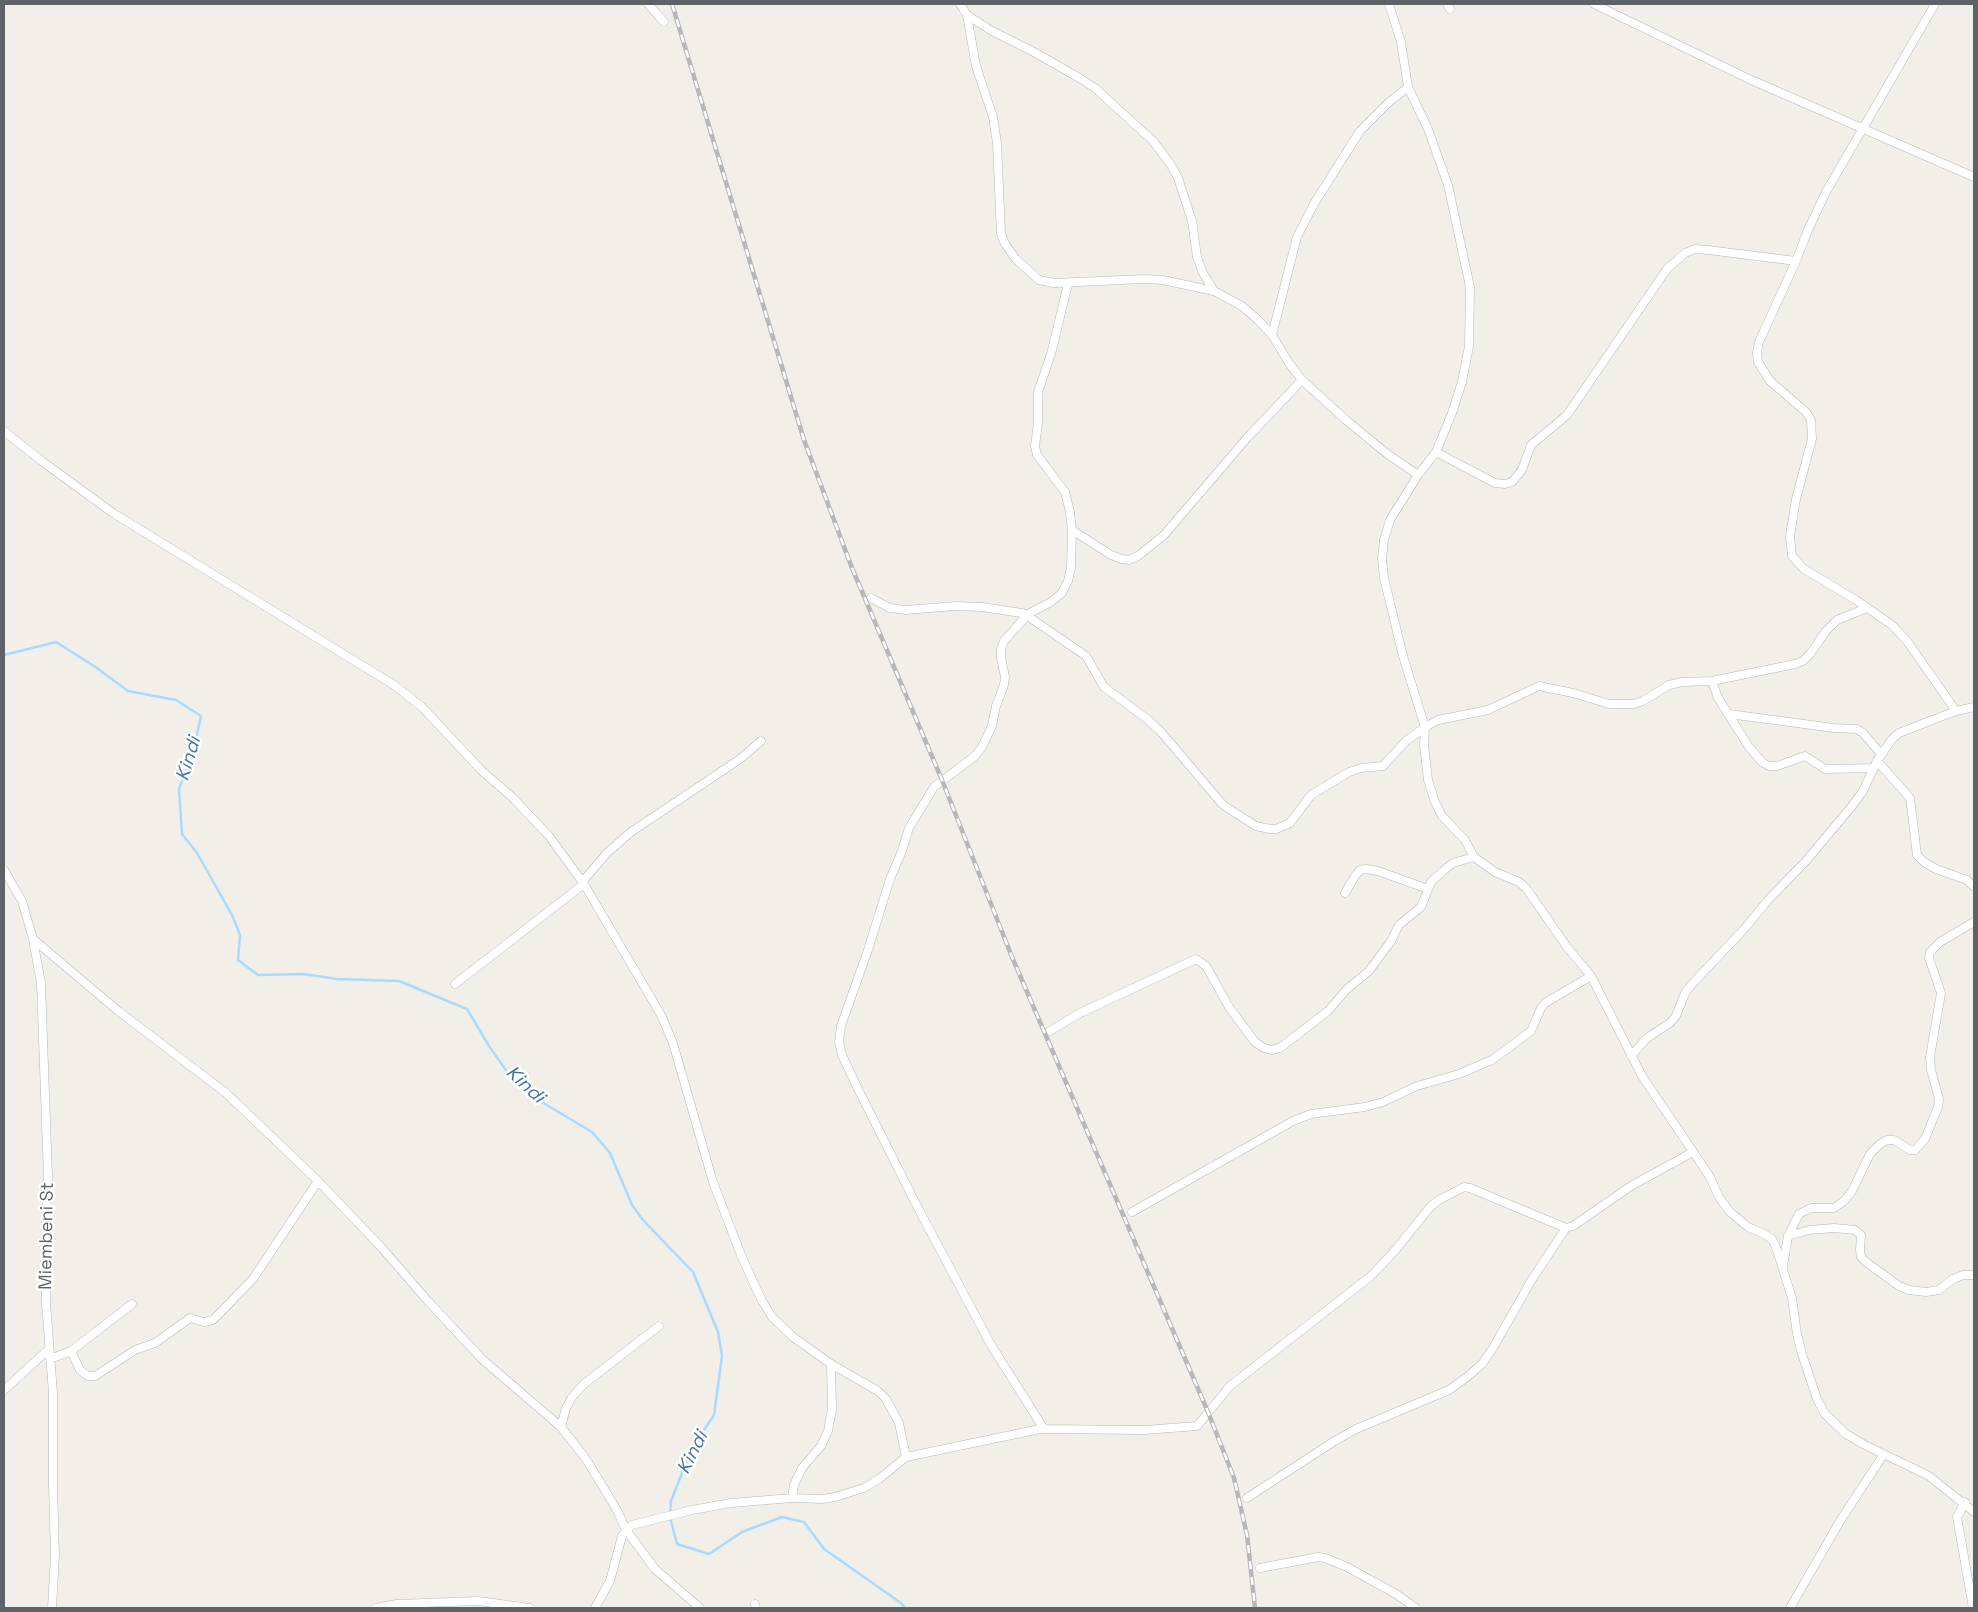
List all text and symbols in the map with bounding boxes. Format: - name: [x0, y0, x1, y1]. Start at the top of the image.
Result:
- water label: Kindi: [172, 734, 206, 784]
- water label: Kindi: [501, 1061, 549, 1109]
- street label: Miembeni St: [35, 1182, 59, 1290]
- water label: Kindi: [673, 1428, 713, 1478]

